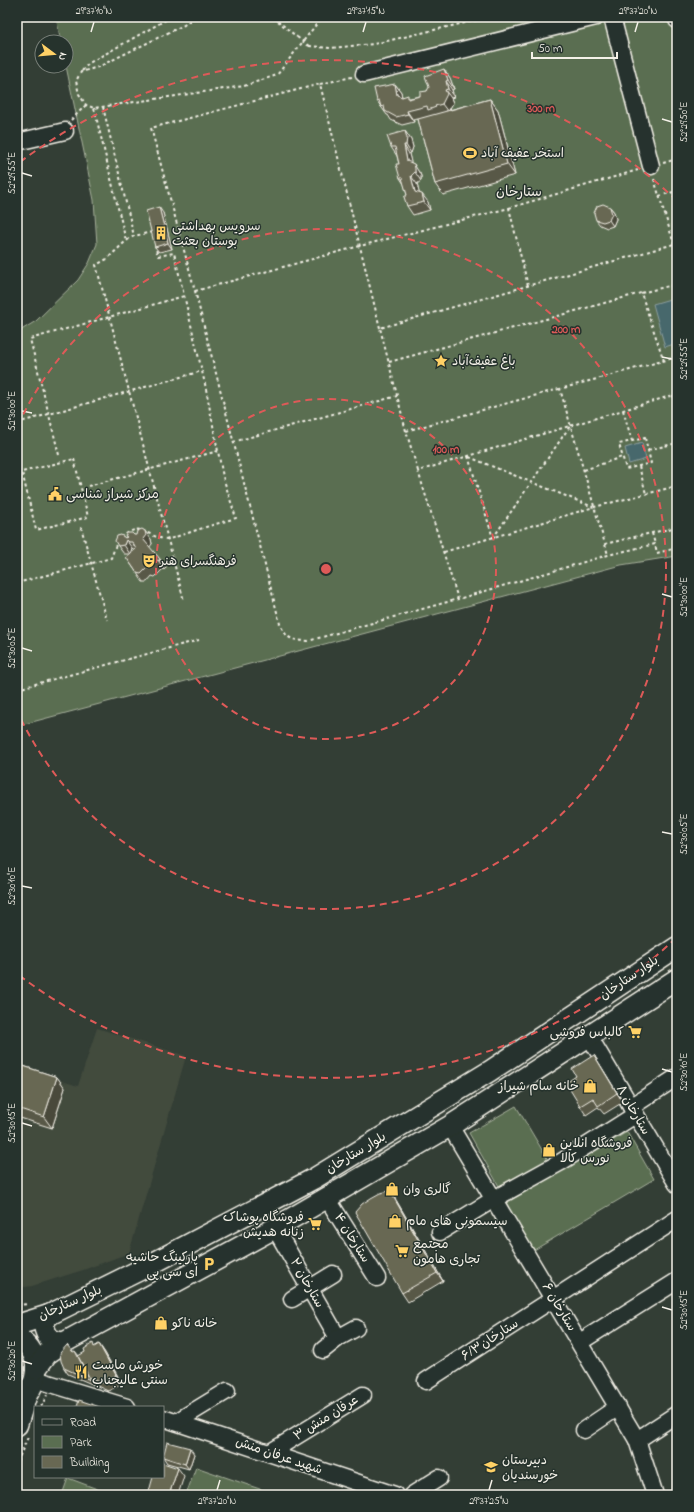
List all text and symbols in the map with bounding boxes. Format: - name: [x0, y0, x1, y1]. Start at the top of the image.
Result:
- text: 29°37'10"N: [76, 4, 113, 19]
- text: 29°37'15"N: [347, 4, 385, 19]
- text: 29°37'20"N: [619, 4, 657, 19]
- north arrow: [34, 34, 74, 74]
- scale bar: [532, 34, 617, 60]
- text: 50 m: [538, 40, 562, 58]
- text: N: [54, 51, 71, 62]
- text: 300 m: [526, 100, 556, 118]
- text: 52°29'50"E: [677, 102, 692, 142]
- place label: استخر عفیف آباد: [481, 144, 564, 163]
- sports icon: استخر عفیف آباد: [462, 145, 478, 161]
- text: 52°29'55"E: [5, 152, 20, 194]
- district label: ستارخان: [496, 182, 542, 203]
- place label: سرویس بهداشتی بوستان بعثت: [172, 217, 261, 251]
- building icon: سرویس بهداشتی بوستان بعثت: [153, 225, 169, 241]
- text: 200 m: [551, 321, 581, 339]
- text: 52°29'55"E: [677, 338, 692, 380]
- place label: باغ عفیف‌آباد: [452, 352, 516, 371]
- place icon: باغ عفیف‌آباد: [433, 353, 449, 369]
- text: 52°30'00"E: [5, 391, 20, 431]
- text: 100 m: [433, 441, 460, 459]
- place label: مرکز شیراز شناسی: [66, 485, 159, 504]
- public building icon: مرکز شیراز شناسی: [47, 486, 63, 502]
- place label: فرهنگسرای هنر: [159, 552, 237, 571]
- theatre icon: فرهنگسرای هنر: [141, 553, 157, 569]
- centre of rings: [319, 562, 333, 576]
- text: 52°30'00"E: [677, 577, 692, 617]
- text: 52°30'05"E: [5, 627, 20, 669]
- text: 52°30'05"E: [677, 813, 692, 855]
- text: 52°30'10"E: [5, 867, 20, 905]
- street label: بلوار ستارخان: [596, 951, 662, 1005]
- place label: کالباس فروشی: [550, 1023, 624, 1042]
- supermarket icon: کالباس فروشی: [627, 1024, 643, 1040]
- text: 52°30'10"E: [677, 1053, 692, 1091]
- place label: خانه سام شیراز: [498, 1077, 579, 1096]
- shop icon: خانه سام شیراز: [582, 1078, 598, 1094]
- street label: ستارخان ۸: [611, 1081, 655, 1139]
- text: 52°30'15"E: [5, 1103, 20, 1143]
- street label: بلوار ستارخان: [322, 1127, 390, 1179]
- place label: فروشگاه انلاین نورس کالا: [560, 1134, 632, 1168]
- shop icon: فروشگاه انلاین نورس کالا: [541, 1142, 557, 1158]
- place label: گالری وان: [403, 1180, 451, 1199]
- shop icon: گالری وان: [384, 1181, 400, 1197]
- place label: فروشگاه پوشاک زنانه هدیش: [223, 1208, 304, 1242]
- street label: ۴ ستارخان: [329, 1209, 375, 1267]
- place label: سیسمونی های مام: [406, 1212, 507, 1231]
- shop icon: سیسمونی های مام: [387, 1213, 403, 1229]
- supermarket icon: فروشگاه پوشاک زنانه هدیش: [307, 1216, 323, 1232]
- place label: مجتمع تجاری هامون: [413, 1235, 480, 1269]
- supermarket icon: مجتمع تجاری هامون: [394, 1243, 410, 1259]
- place label: پارکینگ حاشیه ای سی پی: [126, 1248, 198, 1282]
- street label: ۲ ستارخان: [285, 1255, 329, 1311]
- parking icon: پارکینگ حاشیه ای سی پی: [201, 1256, 217, 1272]
- street label: ستارخان ۶: [537, 1279, 581, 1335]
- street label: بلوار ستارخان: [35, 1281, 105, 1325]
- text: 52°30'15"E: [677, 1290, 692, 1330]
- place label: خانه ناکو: [171, 1314, 218, 1333]
- street label: ستارخان۶/۳: [458, 1314, 522, 1366]
- shop icon: خانه ناکو: [153, 1315, 169, 1331]
- text: 52°30'20"E: [5, 1341, 20, 1381]
- place label: خورش ماست سنتی عالیجناب: [92, 1356, 168, 1390]
- restaurant icon: خورش ماست سنتی عالیجناب: [73, 1364, 89, 1380]
- street label: ۳ عرفان منش: [290, 1391, 362, 1445]
- legend: [34, 1406, 164, 1478]
- text: Road: [70, 1414, 96, 1432]
- street label: شهید عرفان منش: [233, 1432, 325, 1480]
- text: Park: [70, 1434, 92, 1452]
- place label: دبیرستان خورسندیان: [502, 1451, 558, 1485]
- text: Building: [69, 1454, 109, 1473]
- school or university icon: دبیرستان خورسندیان: [483, 1459, 499, 1475]
- text: 29°37'20"N: [198, 1494, 236, 1509]
- text: 29°37'25"N: [469, 1494, 509, 1509]

